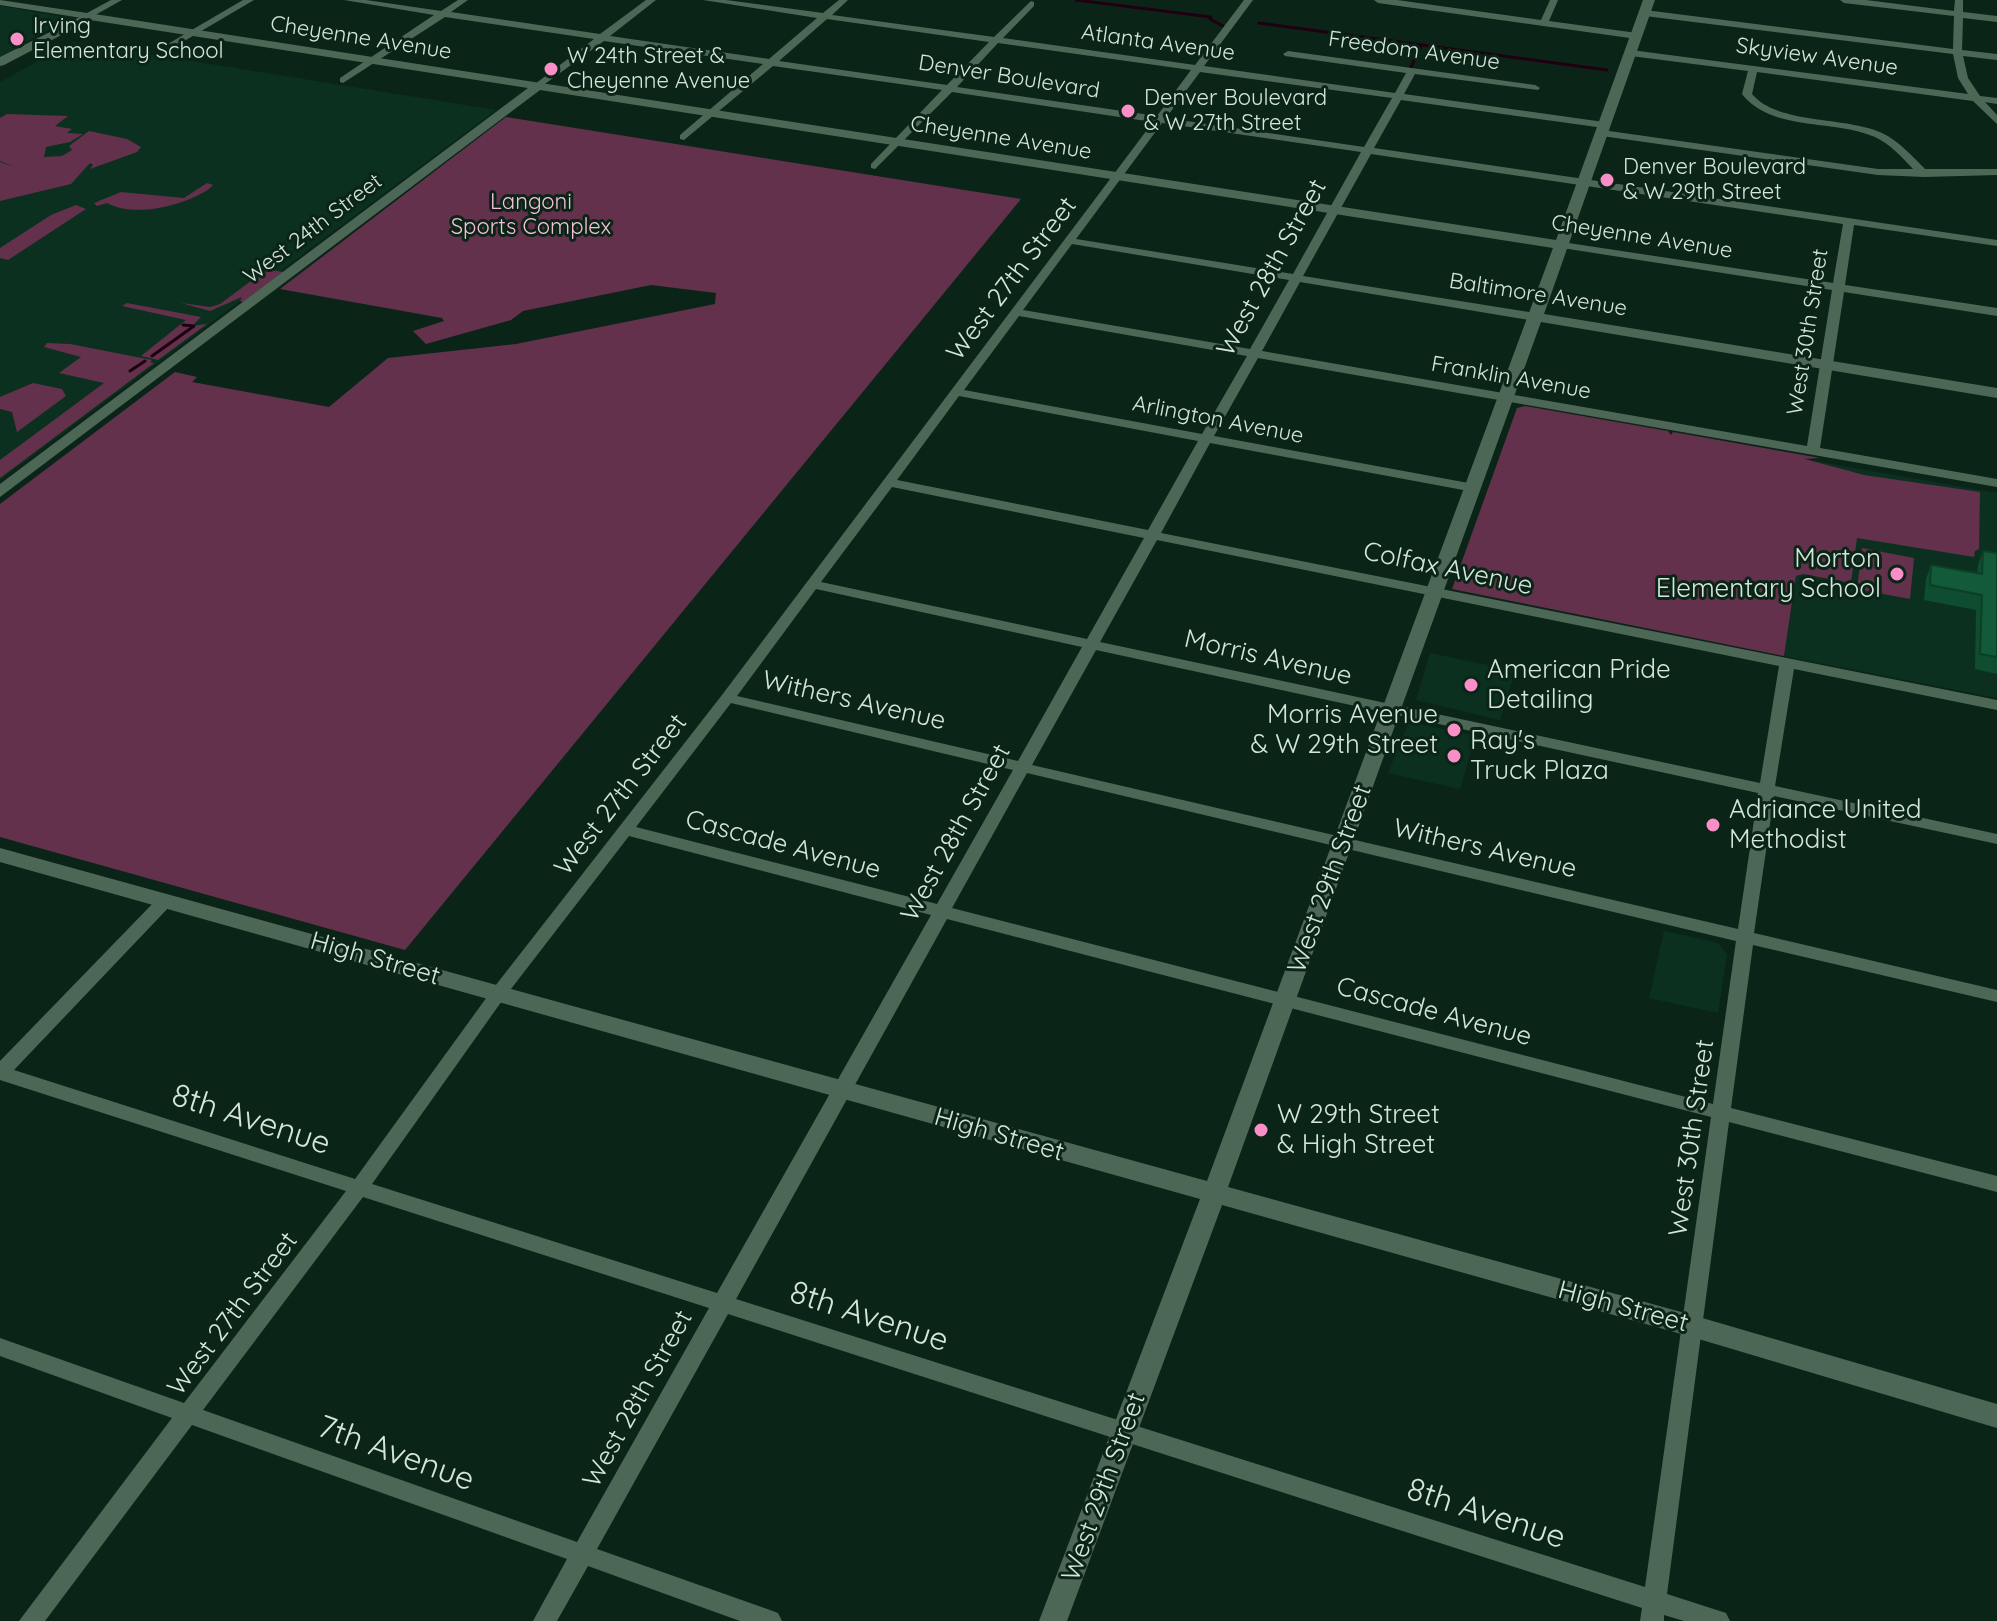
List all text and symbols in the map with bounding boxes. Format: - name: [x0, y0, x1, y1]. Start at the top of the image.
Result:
- street label: Cheyenne Avenue: [269, 11, 453, 65]
- place label: Irving Elementary School: [33, 13, 224, 64]
- street label: Atlanta Avenue: [1080, 19, 1236, 67]
- street label: Freedom Avenue: [1326, 26, 1502, 76]
- marker: Irving Elementary School: [8, 30, 26, 48]
- street label: Skyview Avenue: [1734, 33, 1900, 81]
- place label: W 24th Street & Cheyenne Avenue: [567, 43, 750, 94]
- street label: Denver Boulevard: [917, 50, 1101, 104]
- marker: W 24th Street & Cheyenne Avenue: [542, 60, 560, 78]
- place label: Denver Boulevard & W 27th Street: [1144, 85, 1327, 136]
- marker: Denver Boulevard & W 27th Street: [1119, 102, 1137, 120]
- street label: Cheyenne Avenue: [909, 111, 1093, 165]
- place label: Denver Boulevard & W 29th Street: [1623, 154, 1806, 206]
- street label: West 24th Street: [239, 168, 387, 290]
- marker: Denver Boulevard & W 29th Street: [1598, 171, 1616, 189]
- street label: West 28th Street: [1210, 174, 1334, 362]
- park label: Langoni Sports Complex: [451, 189, 611, 240]
- street label: West 27th Street: [940, 191, 1084, 367]
- street label: Cheyenne Avenue: [1550, 210, 1734, 264]
- street label: West 30th Street: [1782, 247, 1834, 417]
- street label: Baltimore Avenue: [1447, 268, 1629, 322]
- street label: Franklin Avenue: [1429, 351, 1593, 405]
- street label: Arlington Avenue: [1130, 390, 1306, 450]
- street label: Colfax Avenue: [1360, 536, 1536, 602]
- place label: Morton Elementary School: [1656, 543, 1881, 604]
- marker: Morton Elementary School: [1888, 565, 1906, 583]
- street label: Morris Avenue: [1181, 624, 1355, 692]
- place label: American Pride Detailing: [1487, 654, 1671, 716]
- street label: Withers Avenue: [759, 665, 949, 737]
- marker: American Pride Detailing: [1462, 676, 1480, 694]
- place label: Morris Avenue & W 29th Street: [1250, 699, 1438, 760]
- street label: West 27th Street: [548, 708, 694, 882]
- marker: Morris Avenue & W 29th Street: [1445, 721, 1463, 739]
- place label: Ray's Truck Plaza: [1470, 725, 1609, 786]
- street label: West 28th Street: [894, 739, 1018, 927]
- marker: Ray's Truck Plaza: [1445, 747, 1463, 765]
- street label: West 29th Street: [1281, 781, 1379, 977]
- place label: Adriance United Methodist: [1729, 794, 1921, 856]
- street label: Cascade Avenue: [682, 804, 884, 886]
- street label: Withers Avenue: [1390, 813, 1580, 885]
- marker: Adriance United Methodist: [1704, 816, 1722, 834]
- street label: High Street: [307, 926, 443, 992]
- street label: Cascade Avenue: [1333, 971, 1535, 1053]
- street label: West 30th Street: [1663, 1038, 1721, 1238]
- street label: 8th Avenue: [167, 1076, 335, 1164]
- place label: W 29th Street & High Street: [1277, 1099, 1440, 1160]
- street label: High Street: [931, 1102, 1067, 1168]
- marker: W 29th Street & High Street: [1252, 1121, 1270, 1139]
- street label: West 27th Street: [161, 1226, 305, 1402]
- street label: 8th Avenue: [785, 1273, 953, 1361]
- street label: High Street: [1555, 1275, 1691, 1339]
- street label: West 28th Street: [576, 1305, 700, 1493]
- street label: West 29th Street: [1055, 1389, 1153, 1585]
- street label: 7th Avenue: [313, 1408, 479, 1500]
- street label: 8th Avenue: [1402, 1470, 1570, 1558]

